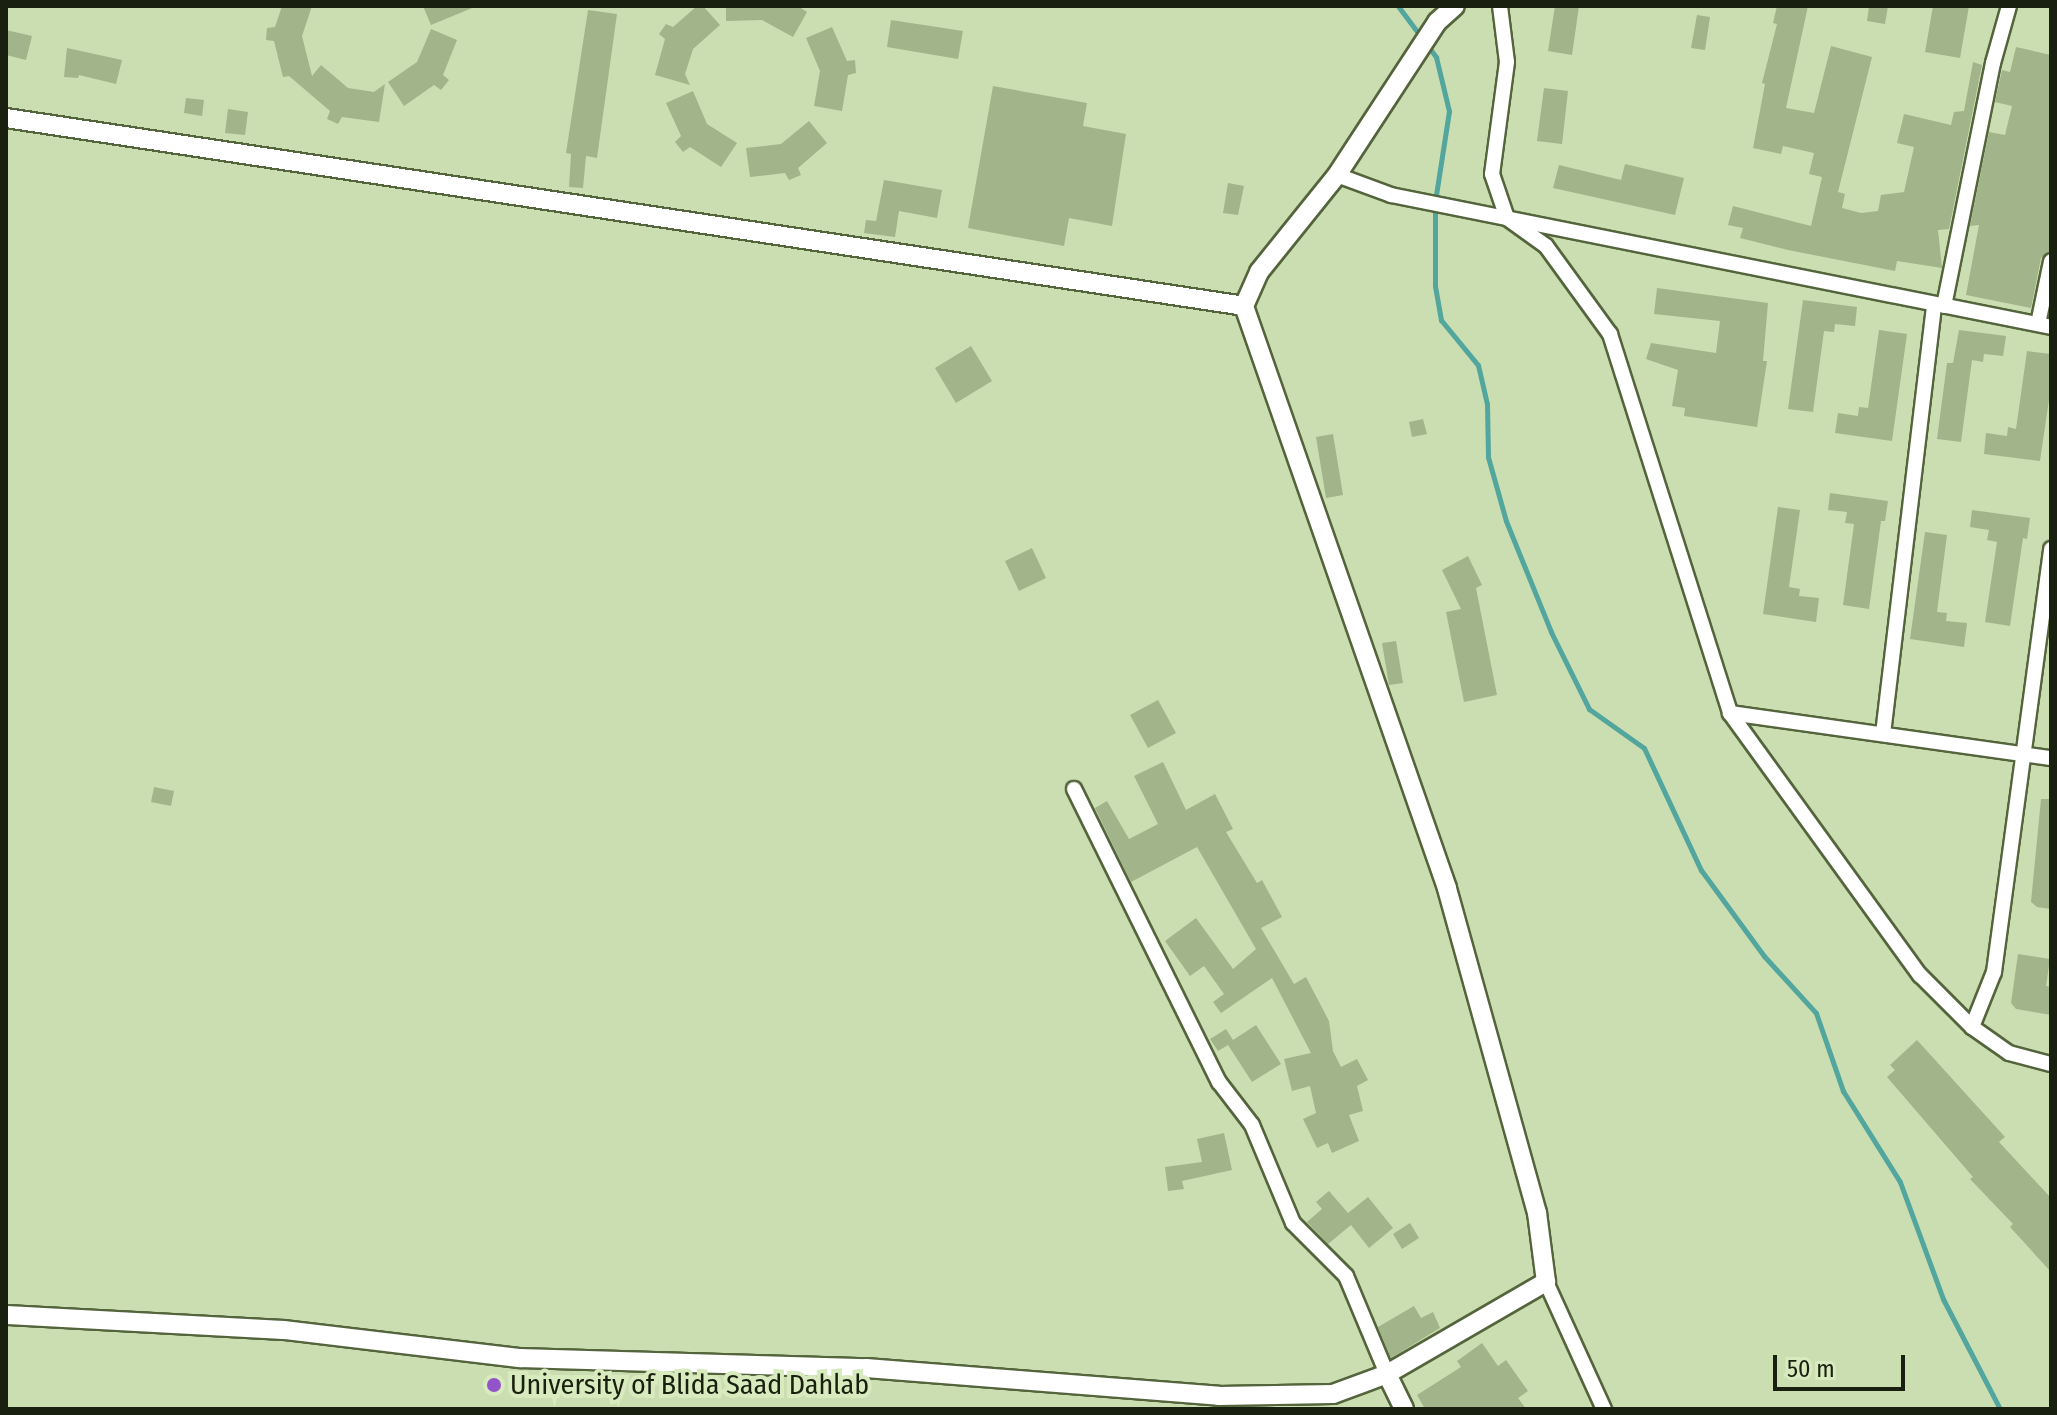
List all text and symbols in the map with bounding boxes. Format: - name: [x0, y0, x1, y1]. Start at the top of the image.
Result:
- scale bar: [1777, 1339, 1909, 1389]
- text: 50 m: [1787, 1355, 1835, 1383]
- place label: University of Blida Saad Dahlab: [510, 1368, 869, 1402]
- marker: University of Blida Saad Dahlab: [485, 1376, 503, 1394]

